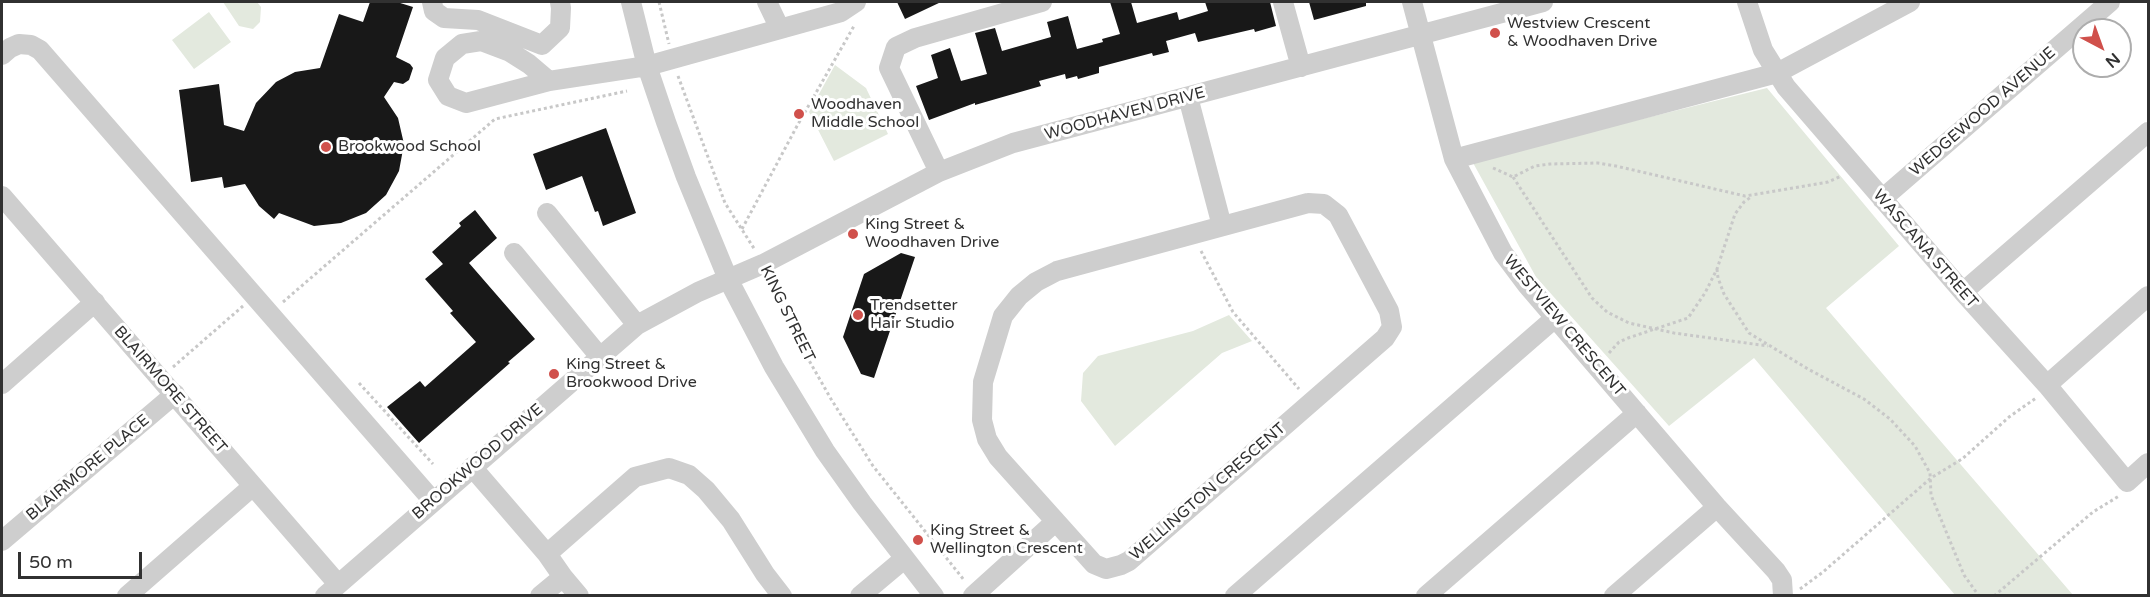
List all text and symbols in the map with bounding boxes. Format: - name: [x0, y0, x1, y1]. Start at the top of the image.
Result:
- place label: Westview Crescent & Woodhaven Drive: [1507, 14, 1657, 52]
- north arrow: [2072, 18, 2132, 78]
- marker: Westview Crescent & Woodhaven Drive: [1488, 26, 1502, 40]
- street label: WEDGEWOOD AVENUE: [1906, 43, 2060, 181]
- text: N: [2101, 48, 2124, 72]
- street label: WOODHAVEN DRIVE: [1043, 83, 1207, 145]
- place label: Woodhaven Middle School: [811, 95, 919, 133]
- marker: Woodhaven Middle School: [792, 107, 806, 121]
- place label: Brookwood School: [338, 137, 481, 157]
- marker: Brookwood School: [319, 140, 333, 154]
- street label: WASCANA STREET: [1868, 186, 1982, 312]
- place label: King Street & Woodhaven Drive: [865, 215, 999, 253]
- marker: King Street & Woodhaven Drive: [846, 227, 860, 241]
- street label: WESTVIEW CRESCENT: [1499, 251, 1629, 401]
- street label: KING STREET: [755, 263, 819, 365]
- place label: Trendsetter Hair Studio: [870, 296, 958, 334]
- marker: Trendsetter Hair Studio: [851, 308, 865, 322]
- street label: BLAIRMORE STREET: [109, 322, 231, 458]
- place label: King Street & Brookwood Drive: [566, 355, 697, 393]
- marker: King Street & Brookwood Drive: [547, 367, 561, 381]
- street label: BROOKWOOD DRIVE: [409, 400, 547, 524]
- street label: BLAIRMORE PLACE: [23, 411, 153, 525]
- street label: WELLINGTON CRESCENT: [1126, 419, 1290, 565]
- place label: King Street & Wellington Crescent: [930, 521, 1083, 559]
- marker: King Street & Wellington Crescent: [911, 533, 925, 547]
- scale bar: [21, 540, 146, 578]
- text: 50 m: [29, 551, 73, 573]

